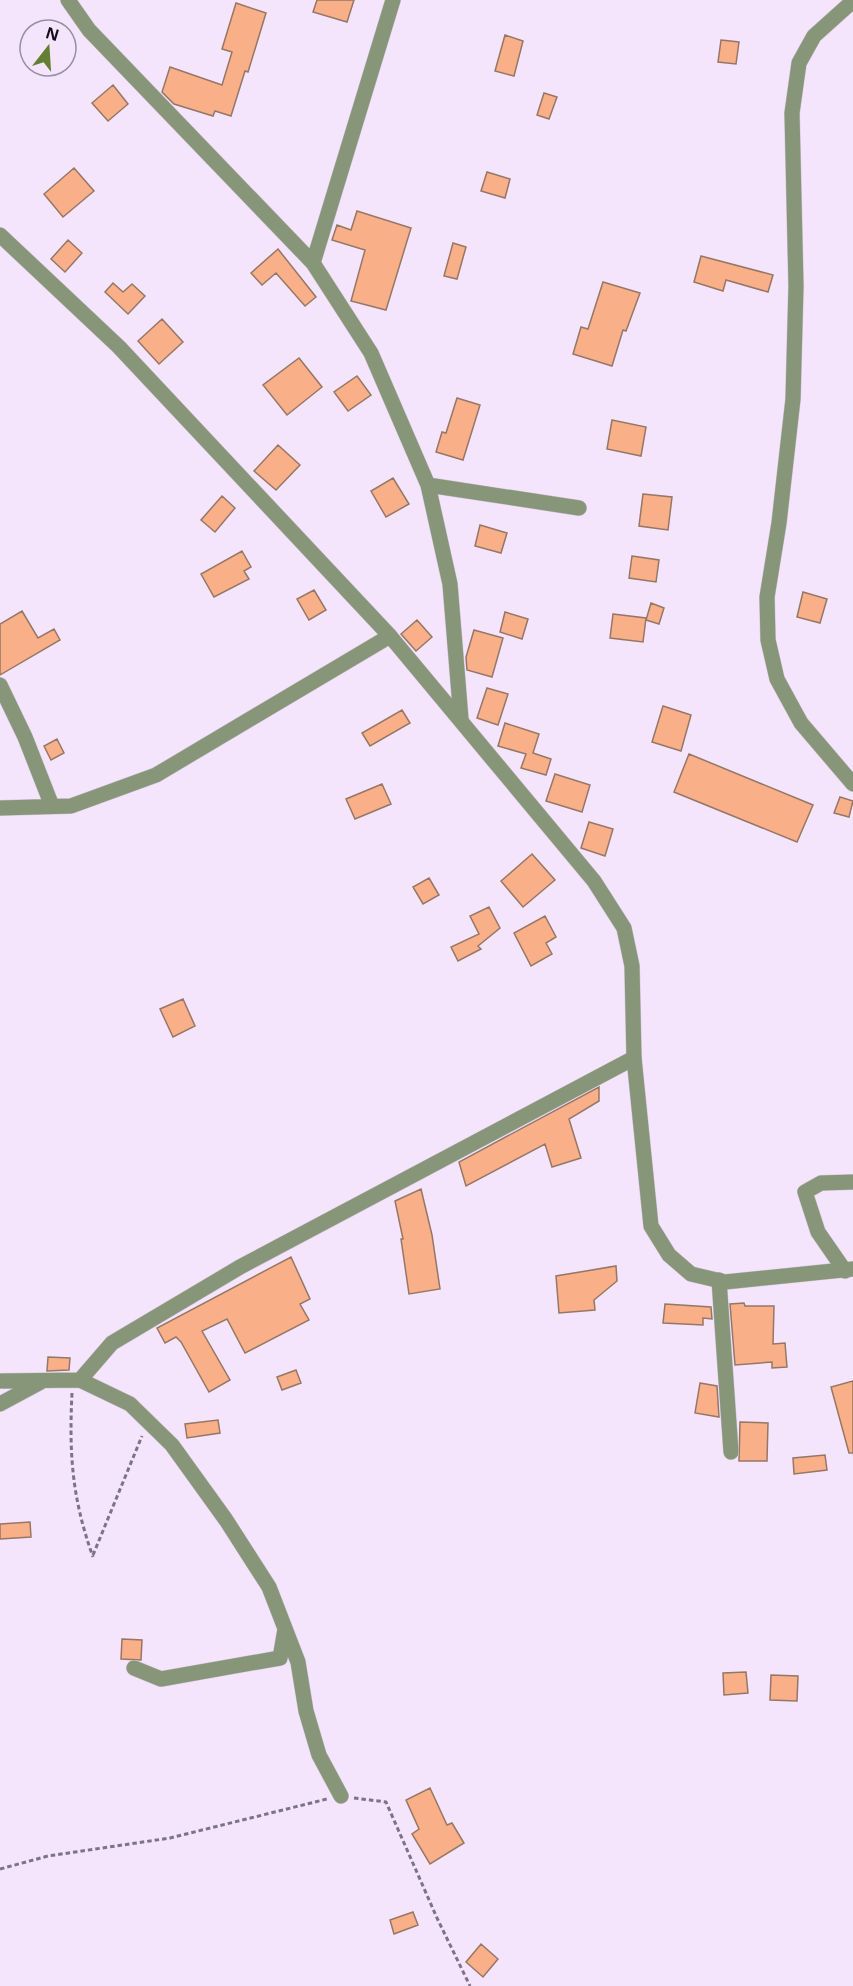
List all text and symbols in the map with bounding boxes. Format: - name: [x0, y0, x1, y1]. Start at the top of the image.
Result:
- north arrow: [18, 18, 78, 78]
- text: N: [43, 21, 62, 46]

